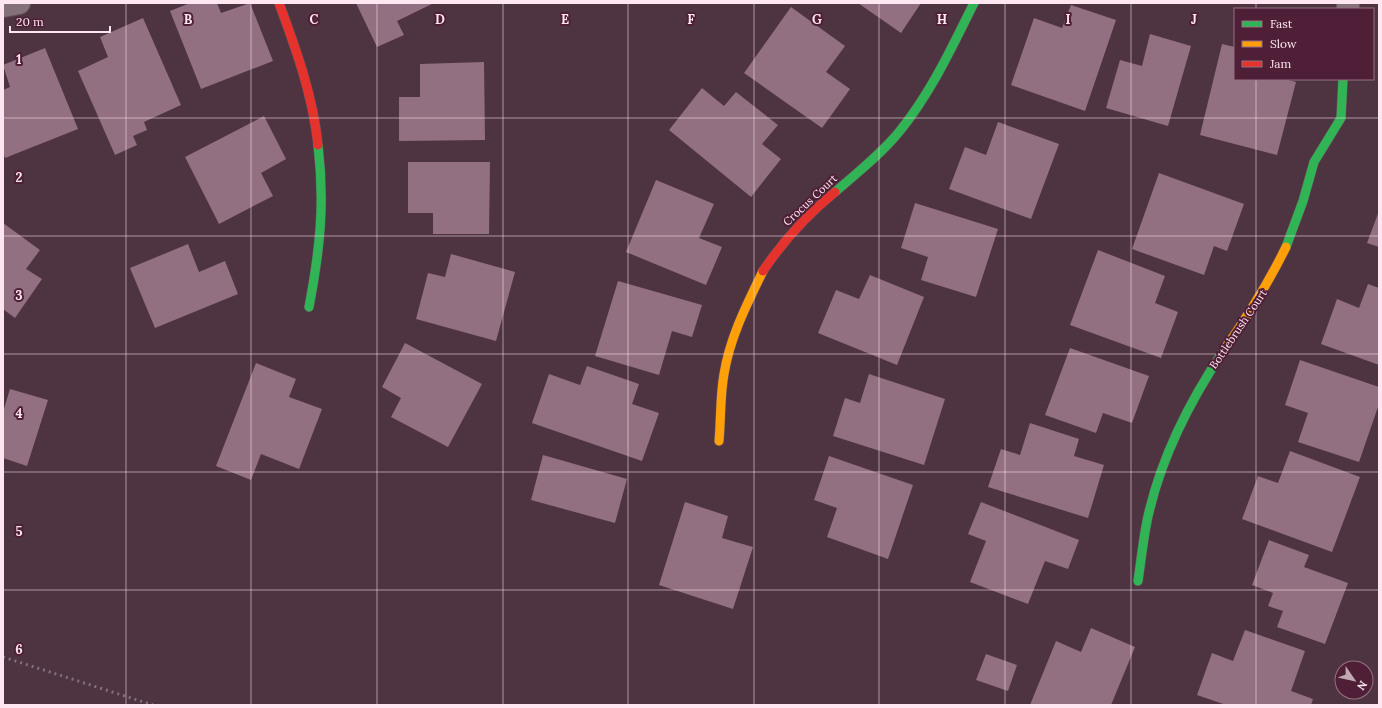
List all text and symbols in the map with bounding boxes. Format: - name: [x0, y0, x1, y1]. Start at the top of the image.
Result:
- scale bar: [10, 8, 110, 34]
- legend: [1234, 8, 1374, 80]
- text: B: [184, 11, 193, 28]
- text: C: [310, 11, 319, 28]
- text: D: [435, 11, 445, 28]
- text: E: [561, 11, 569, 28]
- text: F: [687, 11, 695, 28]
- text: G: [812, 11, 822, 28]
- text: H: [937, 11, 947, 28]
- text: I: [1065, 11, 1071, 28]
- text: J: [1191, 11, 1197, 28]
- text: 20 m: [16, 14, 44, 29]
- text: Fast: [1270, 16, 1293, 31]
- text: Slow: [1270, 36, 1297, 51]
- text: 1: [16, 51, 22, 68]
- text: Jam: [1269, 56, 1291, 71]
- text: 2: [16, 169, 23, 186]
- street label: Crocus Court: [780, 171, 841, 229]
- street label: Bottlebrush Court: [1206, 286, 1270, 371]
- text: 3: [15, 287, 23, 304]
- text: 4: [15, 405, 23, 422]
- text: 5: [15, 523, 23, 540]
- text: 6: [15, 641, 23, 658]
- north arrow: [1334, 660, 1374, 700]
- text: N: [1354, 678, 1370, 693]

